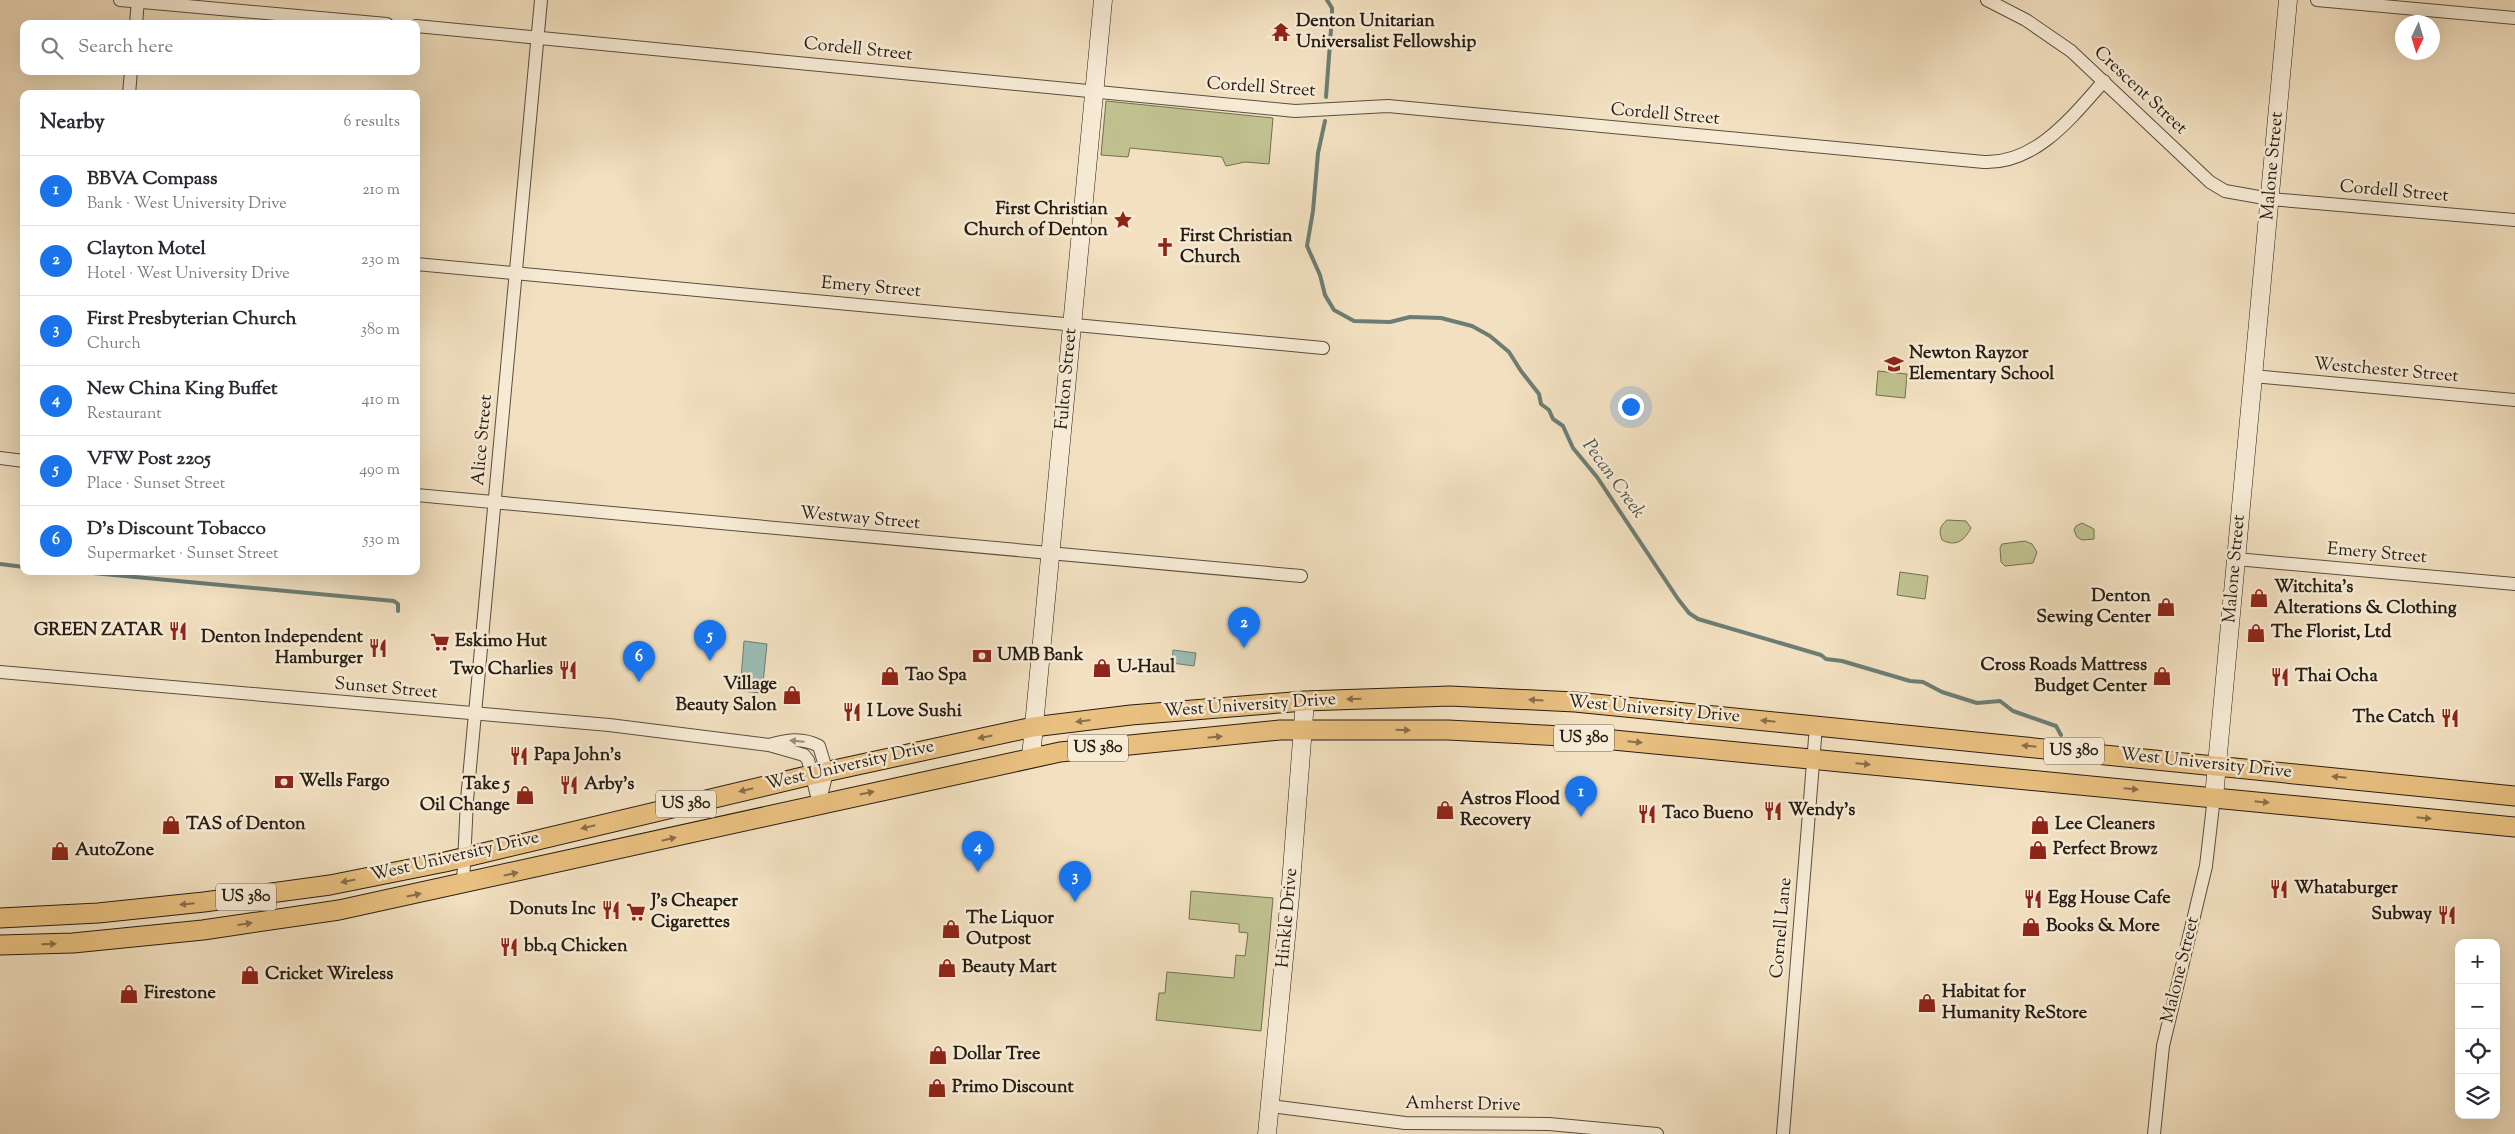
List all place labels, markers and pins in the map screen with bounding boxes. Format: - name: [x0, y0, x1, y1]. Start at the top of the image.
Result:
- place label: Denton Unitarian Universalist Fellowship: [1296, 9, 1476, 56]
- temple icon: Denton Unitarian Universalist Fellowship: [1270, 21, 1292, 43]
- place label: First Christian Church of Denton: [964, 197, 1108, 244]
- place icon: First Christian Church of Denton: [1112, 209, 1134, 231]
- place label: First Christian Church: [1180, 224, 1293, 271]
- church icon: First Christian Church: [1154, 236, 1176, 258]
- place label: Newton Rayzor Elementary School: [1909, 341, 2055, 388]
- school or university icon: Newton Rayzor Elementary School: [1883, 353, 1905, 375]
- place label: Witchita's Alterations & Clothing: [2274, 575, 2457, 622]
- place label: Denton Sewing Center: [2036, 584, 2151, 631]
- shop icon: Witchita's Alterations & Clothing: [2248, 587, 2270, 609]
- shop icon: Denton Sewing Center: [2155, 596, 2177, 618]
- pin: 2: [1228, 607, 1260, 648]
- place label: GREEN ZATAR: [34, 618, 164, 644]
- restaurant icon: GREEN ZATAR: [167, 620, 189, 642]
- pin: 5: [694, 620, 726, 661]
- place label: The Florist, Ltd: [2271, 620, 2392, 646]
- shop icon: The Florist, Ltd: [2245, 622, 2267, 644]
- place label: Denton Independent Hamburger: [201, 625, 364, 672]
- place label: Eskimo Hut: [455, 629, 548, 655]
- supermarket icon: Eskimo Hut: [429, 631, 451, 653]
- restaurant icon: Denton Independent Hamburger: [367, 637, 389, 659]
- pin: 6: [623, 641, 655, 682]
- place label: UMB Bank: [997, 643, 1084, 669]
- bank icon: UMB Bank: [971, 645, 993, 667]
- place label: Cross Roads Mattress Budget Center: [1981, 653, 2147, 700]
- place label: U-Haul: [1117, 655, 1176, 681]
- place label: Two Charlies: [450, 657, 553, 683]
- shop icon: U-Haul: [1091, 657, 1113, 679]
- restaurant icon: Two Charlies: [557, 659, 579, 681]
- place label: Tao Spa: [905, 663, 968, 689]
- place label: Thai Ocha: [2295, 664, 2378, 690]
- shop icon: Tao Spa: [879, 665, 901, 687]
- shop icon: Cross Roads Mattress Budget Center: [2151, 665, 2173, 687]
- restaurant icon: Thai Ocha: [2269, 666, 2291, 688]
- place label: Village Beauty Salon: [676, 672, 778, 719]
- shop icon: Village Beauty Salon: [781, 684, 803, 706]
- place label: I Love Sushi: [867, 699, 963, 725]
- restaurant icon: I Love Sushi: [841, 701, 863, 723]
- place label: The Catch: [2353, 705, 2435, 731]
- restaurant icon: The Catch: [2439, 707, 2461, 729]
- place label: Papa John's: [534, 743, 621, 769]
- restaurant icon: Papa John's: [508, 745, 530, 767]
- place label: Wells Fargo: [299, 769, 390, 795]
- bank icon: Wells Fargo: [273, 771, 295, 793]
- place label: Take 5 Oil Change: [420, 772, 511, 819]
- place label: Arby's: [584, 772, 634, 798]
- restaurant icon: Arby's: [558, 774, 580, 796]
- pin: 1: [1565, 776, 1597, 817]
- shop icon: Take 5 Oil Change: [514, 784, 536, 806]
- place label: Astros Flood Recovery: [1460, 787, 1561, 834]
- place label: Wendy's: [1788, 798, 1855, 824]
- shop icon: Astros Flood Recovery: [1434, 799, 1456, 821]
- restaurant icon: Wendy's: [1762, 800, 1784, 822]
- place label: Taco Bueno: [1662, 801, 1753, 827]
- restaurant icon: Taco Bueno: [1636, 803, 1658, 825]
- place label: TAS of Denton: [186, 812, 306, 838]
- place label: Lee Cleaners: [2055, 812, 2155, 838]
- shop icon: TAS of Denton: [160, 814, 182, 836]
- shop icon: Lee Cleaners: [2029, 814, 2051, 836]
- pin: 4: [962, 831, 994, 872]
- place label: Perfect Browz: [2053, 837, 2158, 863]
- place label: AutoZone: [75, 838, 155, 864]
- shop icon: Perfect Browz: [2027, 839, 2049, 861]
- shop icon: AutoZone: [49, 840, 71, 862]
- pin: 3: [1059, 861, 1091, 902]
- place label: Whataburger: [2294, 876, 2398, 902]
- restaurant icon: Whataburger: [2268, 878, 2290, 900]
- place label: Egg House Cafe: [2048, 886, 2171, 912]
- restaurant icon: Egg House Cafe: [2022, 888, 2044, 910]
- place label: J's Cheaper Cigarettes: [649, 889, 738, 936]
- place label: Donuts Inc: [510, 897, 597, 923]
- restaurant icon: Donuts Inc: [600, 899, 622, 921]
- supermarket icon: J's Cheaper Cigarettes: [625, 901, 647, 923]
- place label: Subway: [2371, 902, 2432, 928]
- restaurant icon: Subway: [2436, 904, 2458, 926]
- place label: The Liquor Outpost: [966, 906, 1054, 953]
- place label: Books & More: [2046, 914, 2160, 940]
- shop icon: Books & More: [2020, 916, 2042, 938]
- shop icon: The Liquor Outpost: [940, 918, 962, 940]
- place label: bb.q Chicken: [523, 934, 628, 960]
- restaurant icon: bb.q Chicken: [498, 936, 520, 958]
- place label: Beauty Mart: [962, 955, 1057, 981]
- shop icon: Beauty Mart: [936, 957, 958, 979]
- place label: Cricket Wireless: [265, 962, 393, 988]
- shop icon: Cricket Wireless: [239, 964, 261, 986]
- place label: Habitat for Humanity ReStore: [1942, 980, 2088, 1027]
- place label: Firestone: [144, 981, 216, 1007]
- shop icon: Firestone: [118, 983, 140, 1005]
- shop icon: Habitat for Humanity ReStore: [1916, 992, 1938, 1014]
- place label: Dollar Tree: [953, 1042, 1041, 1068]
- shop icon: Dollar Tree: [927, 1044, 949, 1066]
- place label: Primo Discount: [952, 1075, 1074, 1101]
- shop icon: Primo Discount: [926, 1077, 948, 1099]

